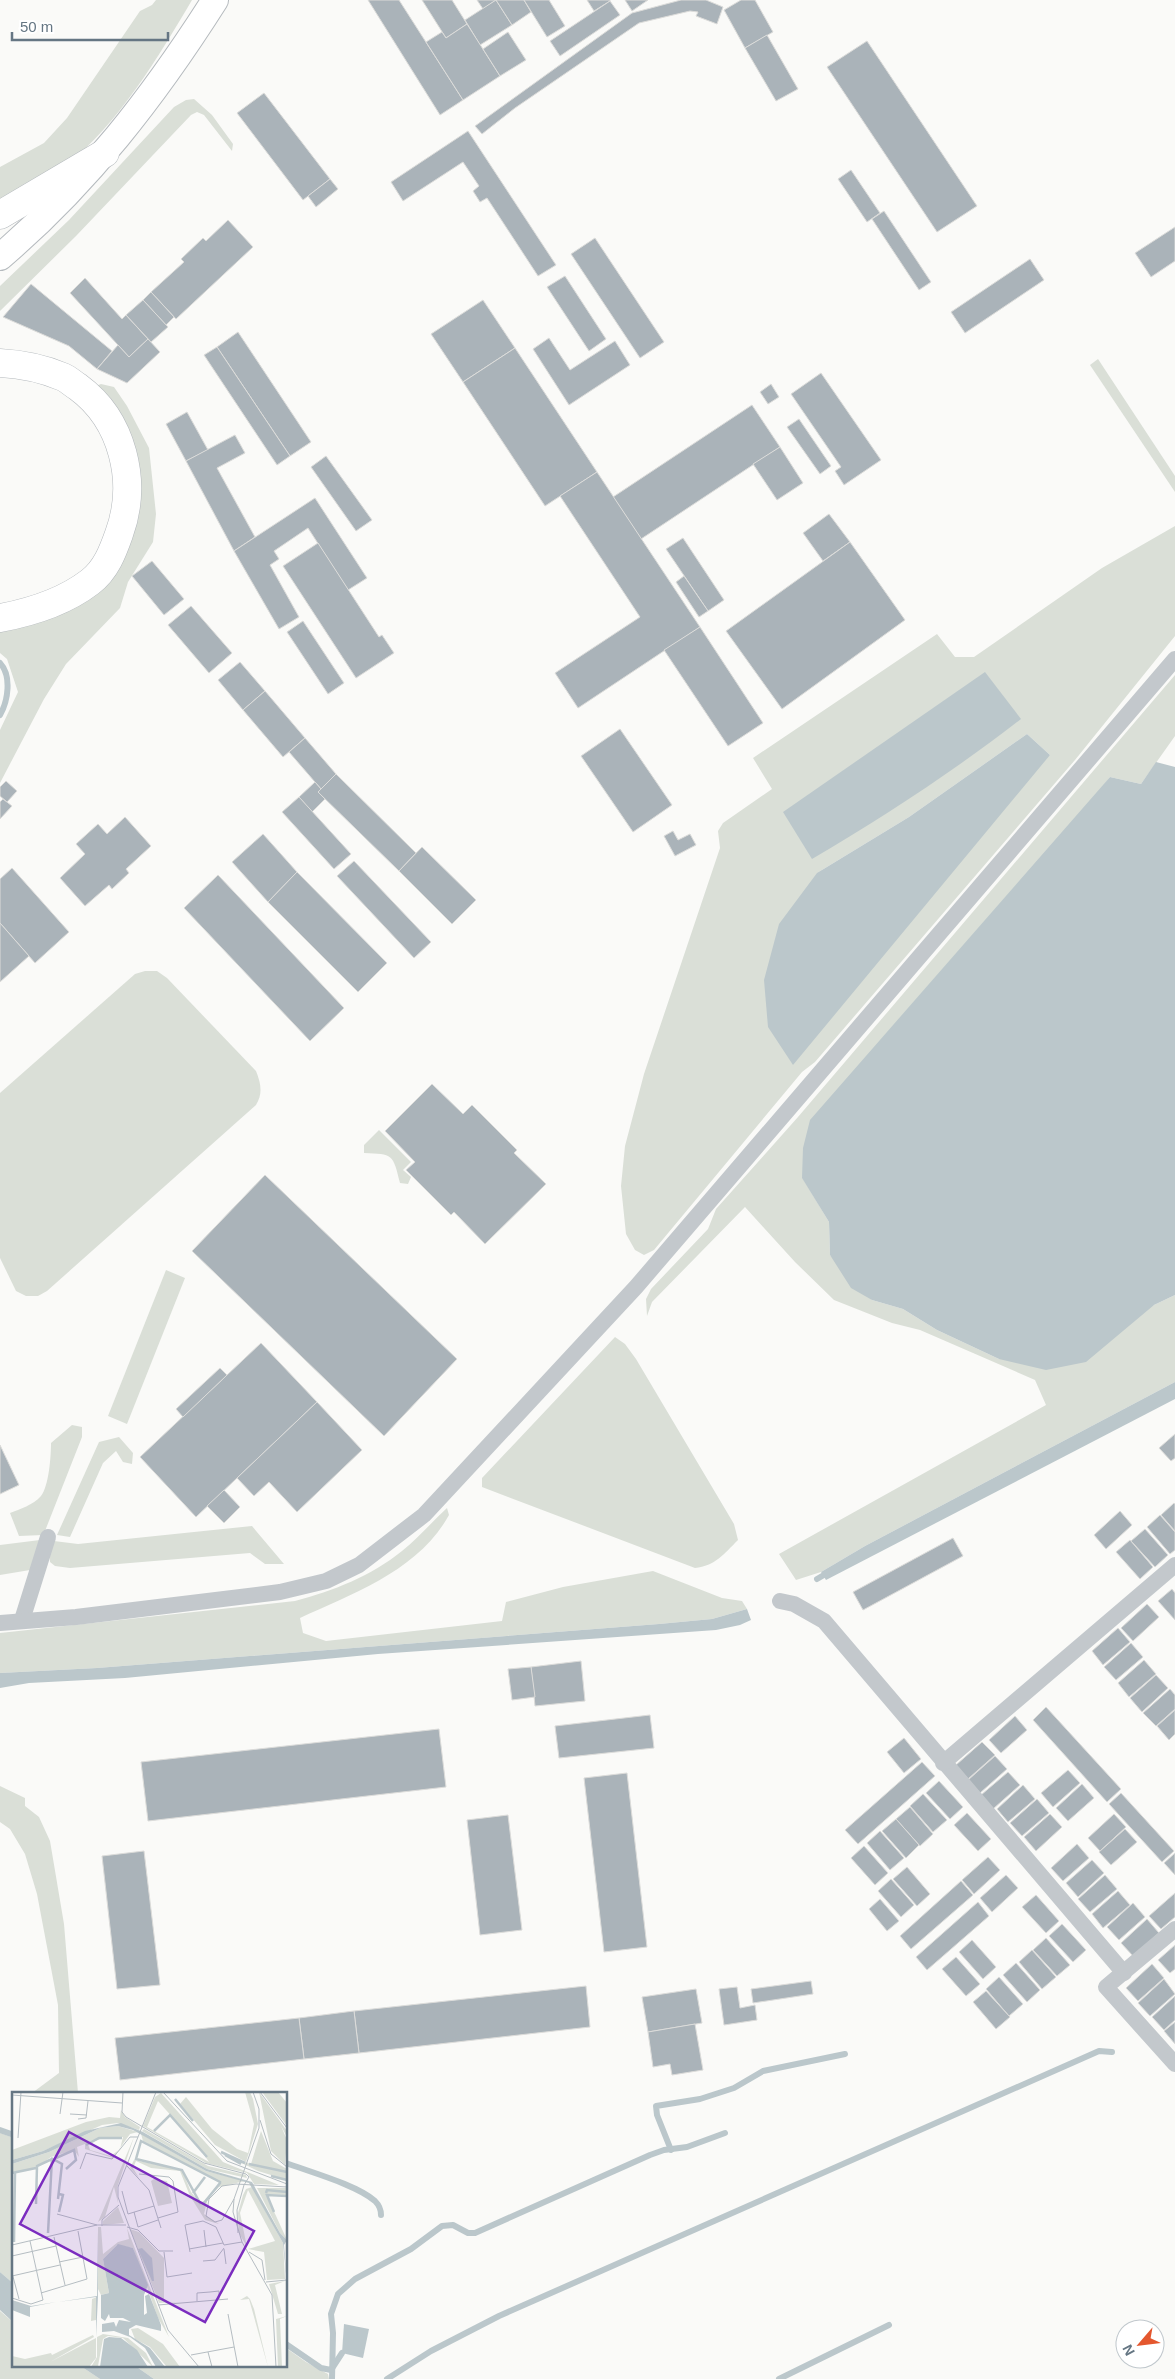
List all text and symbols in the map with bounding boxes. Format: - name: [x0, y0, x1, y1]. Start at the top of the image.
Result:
- scale bar: [12, 10, 169, 42]
- text: 50 m: [20, 18, 53, 35]
- inset map: [12, 2092, 288, 2366]
- north arrow: [1115, 2319, 1165, 2369]
- text: N: [1119, 2342, 1138, 2358]

